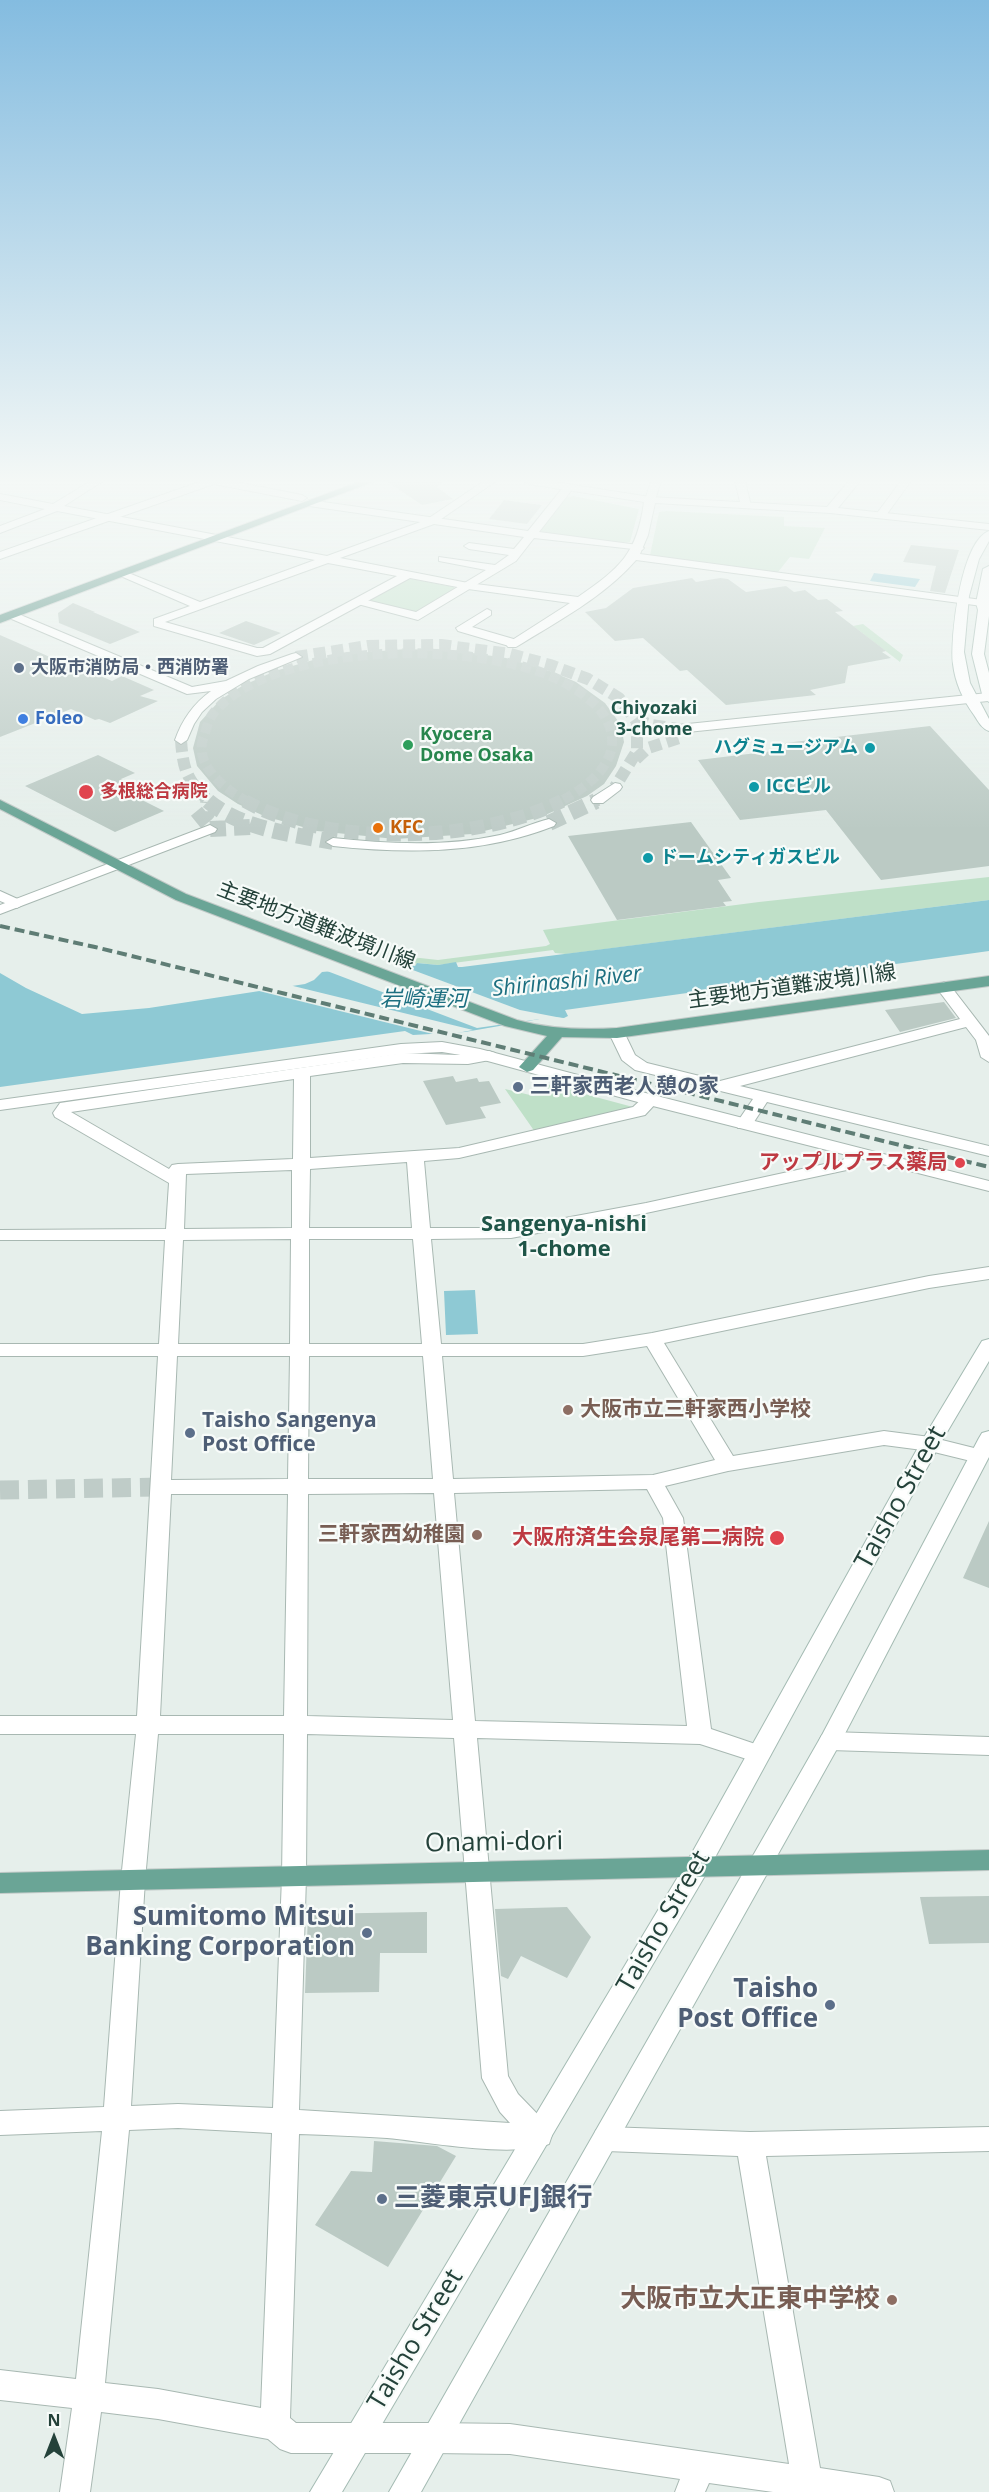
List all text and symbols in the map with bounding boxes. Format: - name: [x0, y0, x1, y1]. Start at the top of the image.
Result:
- place label: 大阪市消防局・西消防署: [31, 657, 229, 679]
- marker: 大阪市消防局・西消防署: [12, 661, 26, 675]
- district label: Chiyozaki 3-chome: [611, 698, 697, 740]
- place label: Foleo: [35, 708, 83, 730]
- marker: Foleo: [16, 712, 30, 726]
- place label: Kyocera Dome Osaka: [420, 724, 534, 766]
- place label: ハグミュージアム: [714, 737, 858, 759]
- marker: Kyocera Dome Osaka: [401, 738, 415, 752]
- marker: ハグミュージアム: [863, 741, 877, 755]
- place label: ICCビル: [766, 776, 831, 798]
- marker: ICCビル: [747, 780, 761, 794]
- place label: 多根総合病院: [100, 781, 208, 803]
- marker: 多根総合病院: [77, 783, 95, 801]
- place label: KFC: [390, 817, 423, 839]
- marker: KFC: [371, 821, 385, 835]
- place label: ドームシティガスビル: [660, 847, 840, 869]
- marker: ドームシティガスビル: [641, 851, 655, 865]
- street label: 主要地方道難波境川線: [213, 877, 419, 975]
- street label: 主要地方道難波境川線: [686, 960, 898, 1014]
- water label: Shirinashi River: [491, 961, 643, 1003]
- water label: 岩崎運河: [380, 987, 468, 1013]
- place label: 三軒家西老人憩の家: [530, 1074, 719, 1100]
- marker: 三軒家西老人憩の家: [511, 1080, 525, 1094]
- place label: アップルプラス薬局: [759, 1150, 948, 1176]
- marker: アップルプラス薬局: [953, 1156, 967, 1170]
- district label: Sangenya-nishi 1-chome: [481, 1212, 647, 1264]
- place label: 大阪市立三軒家西小学校: [580, 1397, 811, 1423]
- marker: 大阪市立三軒家西小学校: [561, 1403, 575, 1417]
- place label: Taisho Sangenya Post Office: [202, 1408, 377, 1458]
- street label: Taisho Street: [849, 1421, 953, 1575]
- marker: Taisho Sangenya Post Office: [183, 1426, 197, 1440]
- place label: 三軒家西幼稚園: [318, 1522, 465, 1548]
- place label: 大阪府済生会泉尾第二病院: [512, 1525, 764, 1551]
- marker: 三軒家西幼稚園: [470, 1528, 484, 1542]
- marker: 大阪府済生会泉尾第二病院: [768, 1529, 786, 1547]
- street label: Onami-dori: [425, 1826, 563, 1860]
- street label: Taisho Street: [611, 1845, 717, 1999]
- place label: Sumitomo Mitsui Banking Corporation: [85, 1902, 355, 1964]
- marker: Sumitomo Mitsui Banking Corporation: [360, 1926, 374, 1940]
- place label: Taisho Post Office: [677, 1974, 818, 2036]
- marker: Taisho Post Office: [823, 1998, 837, 2012]
- place label: 三菱東京UFJ銀行: [394, 2183, 593, 2215]
- marker: 三菱東京UFJ銀行: [375, 2192, 389, 2206]
- street label: Taisho Street: [362, 2264, 470, 2416]
- place label: 大阪市立大正東中学校: [620, 2284, 880, 2316]
- marker: 大阪市立大正東中学校: [885, 2293, 899, 2307]
- north arrow: [24, 2408, 84, 2468]
- text: N: [47, 2409, 61, 2431]

